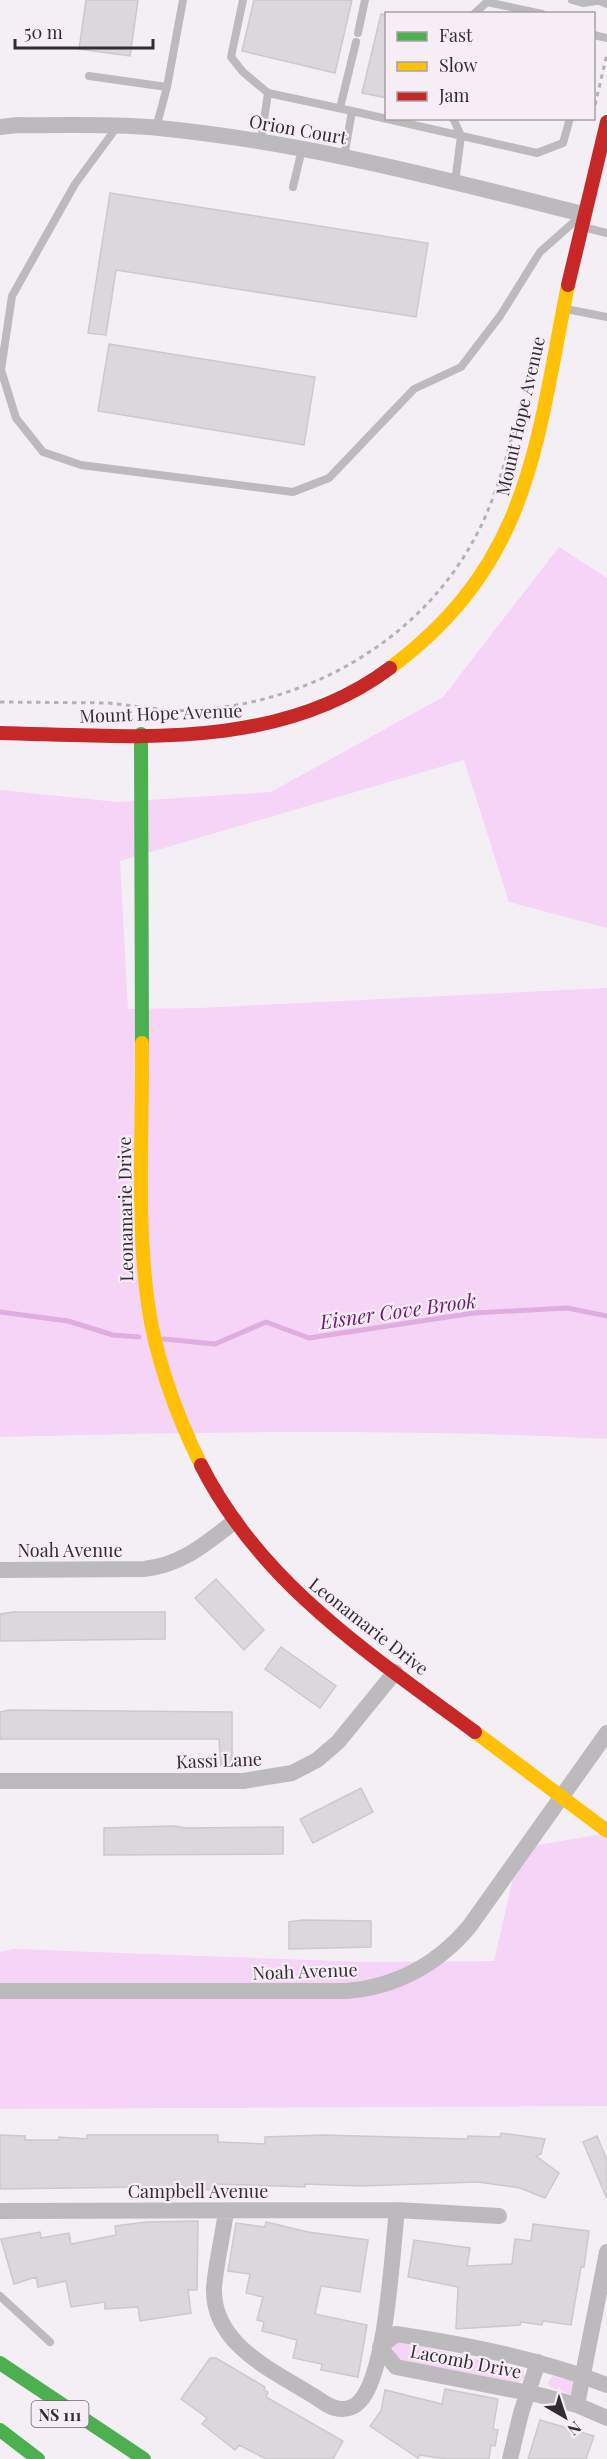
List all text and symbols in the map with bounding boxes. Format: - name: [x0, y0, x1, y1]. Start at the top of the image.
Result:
- scale bar: [15, 12, 153, 50]
- legend: [385, 12, 595, 120]
- text: 50 m: [24, 20, 63, 44]
- text: Fast: [439, 23, 473, 47]
- text: Slow: [439, 53, 477, 77]
- text: Jam: [438, 83, 469, 107]
- street label: Orion Court: [247, 109, 349, 150]
- street label: Mount Hope Avenue: [490, 334, 550, 498]
- street label: Mount Hope Avenue: [79, 698, 243, 728]
- street label: Leonamarie Drive: [112, 1136, 138, 1282]
- water label: Eisner Cove Brook: [317, 1286, 478, 1334]
- street label: Noah Avenue: [17, 1538, 123, 1562]
- street label: Leonamarie Drive: [304, 1572, 434, 1680]
- street label: Kassi Lane: [176, 1747, 262, 1773]
- street label: Noah Avenue: [252, 1957, 358, 1985]
- street label: Campbell Avenue: [128, 2179, 268, 2203]
- street label: Lacomb Drive: [408, 2338, 524, 2384]
- north arrow: [535, 2387, 595, 2447]
- road number: NS 111: [32, 2401, 88, 2427]
- text: N: [563, 2417, 586, 2441]

